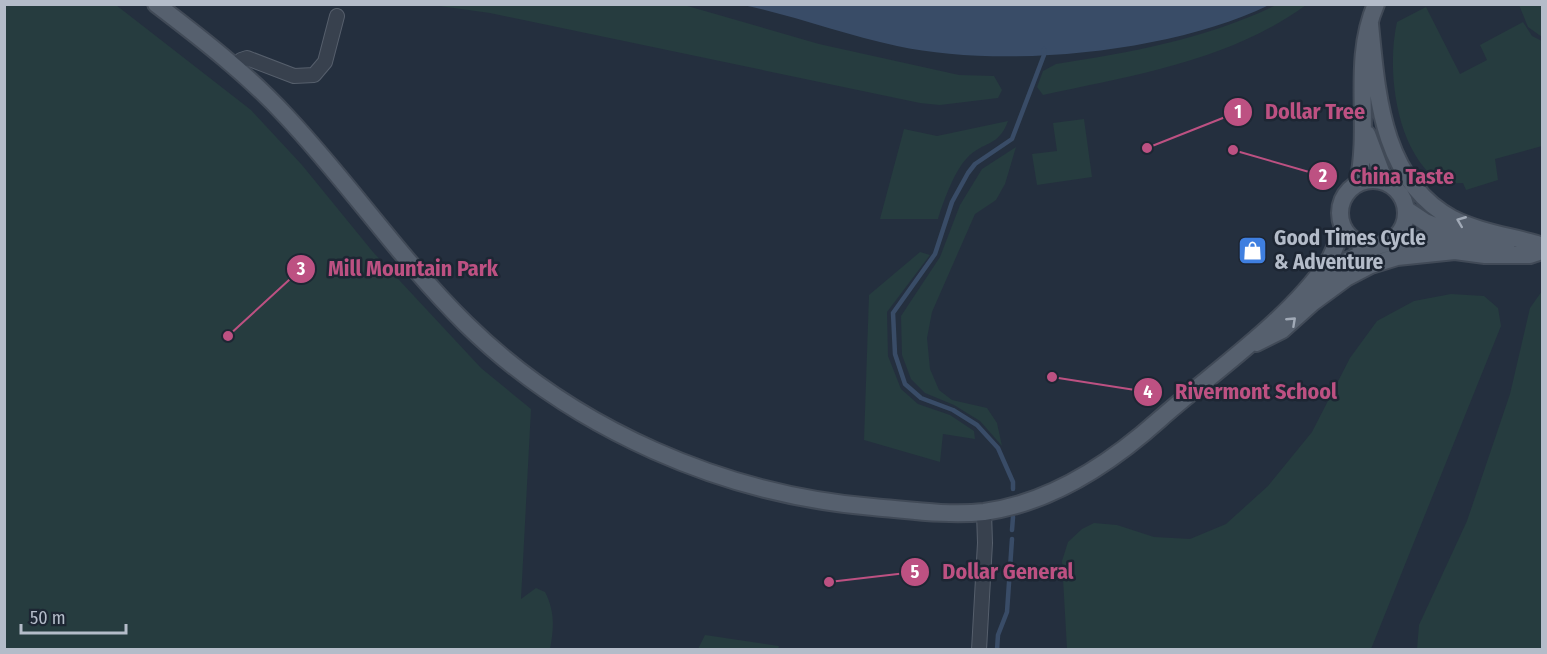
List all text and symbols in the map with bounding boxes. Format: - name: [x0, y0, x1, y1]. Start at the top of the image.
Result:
- callout: Dollar Tree: [1223, 92, 1377, 132]
- text: Dollar Tree: [1265, 98, 1365, 125]
- text: 1: [1234, 101, 1242, 123]
- callout: China Taste: [1308, 156, 1466, 196]
- text: China Taste: [1350, 163, 1454, 190]
- text: 2: [1318, 165, 1327, 187]
- one-way arrow: [1457, 216, 1467, 229]
- place label: Good Times Cycle & Adventure: [1274, 225, 1426, 275]
- shop icon: Good Times Cycle & Adventure: [1237, 234, 1269, 266]
- callout: Mill Mountain Park: [286, 249, 510, 289]
- text: Mill Mountain Park: [328, 255, 499, 282]
- text: 3: [296, 258, 306, 280]
- one-way arrow: [1286, 317, 1296, 328]
- callout: Rivermont School: [1133, 372, 1349, 412]
- text: Rivermont School: [1175, 378, 1338, 405]
- text: 4: [1143, 381, 1153, 403]
- callout: Dollar General: [900, 552, 1085, 592]
- text: Dollar General: [942, 558, 1075, 585]
- text: 5: [911, 561, 920, 583]
- scale bar: [21, 597, 126, 635]
- text: 50 m: [30, 607, 66, 629]

